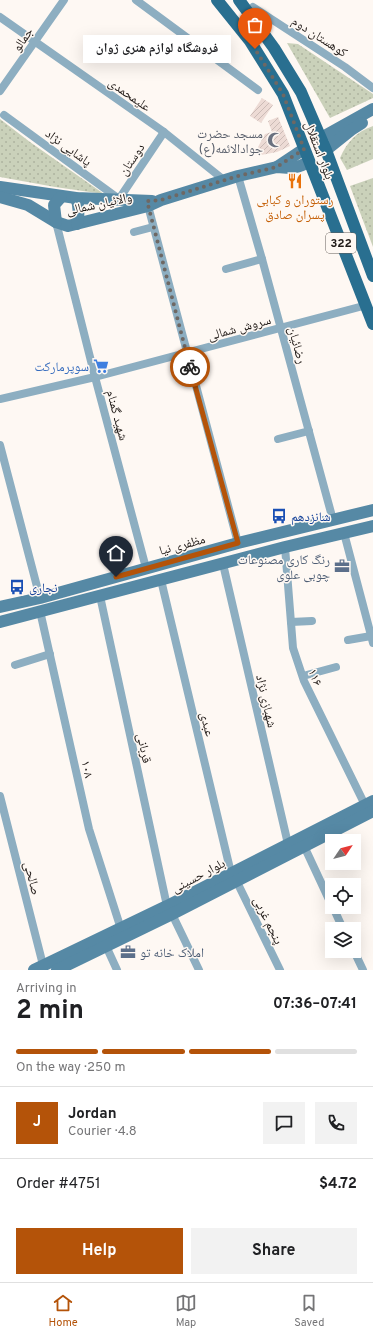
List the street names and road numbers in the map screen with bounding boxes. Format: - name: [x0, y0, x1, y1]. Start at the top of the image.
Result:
- street label: کوهستان دوم: [288, 14, 350, 62]
- street label: جمالو: [10, 25, 38, 55]
- street label: علیمحمدی: [105, 75, 153, 116]
- street label: بلوار استقلال: [300, 119, 337, 182]
- street label: پاشایی نژاد: [42, 126, 94, 171]
- street label: دوستان: [116, 141, 149, 179]
- street label: والائیان شمالی: [65, 190, 134, 220]
- road number: 322: [326, 233, 356, 253]
- street label: سروش شمالی: [206, 313, 273, 345]
- street label: رضائیان: [283, 325, 309, 366]
- street label: شهید گمنام: [102, 389, 130, 443]
- street label: مظفری نیا: [158, 532, 207, 560]
- street label: ۱۱۶: [303, 667, 325, 689]
- street label: شهبازی نژاد: [251, 673, 279, 730]
- street label: عبدی: [195, 711, 217, 739]
- street label: قربانی: [132, 732, 154, 765]
- street label: ۱۰۸: [76, 759, 96, 780]
- street label: بلوار حسینی: [169, 856, 228, 898]
- street label: صالحی: [19, 860, 43, 897]
- street label: پنجم غربی: [249, 894, 286, 948]

